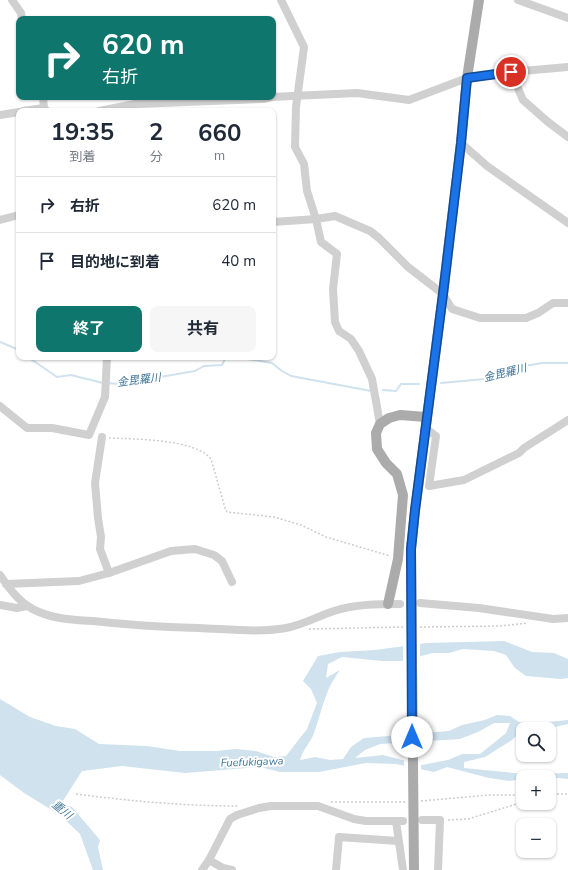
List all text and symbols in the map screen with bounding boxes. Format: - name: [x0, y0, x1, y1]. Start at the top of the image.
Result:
- text: 620 m: [102, 26, 185, 64]
- icon: right: [36, 32, 88, 84]
- pin: [494, 55, 528, 89]
- icon: arrive: [500, 61, 522, 83]
- text: 右折: [102, 65, 138, 89]
- text: 19:35: [51, 116, 114, 148]
- text: 2: [149, 116, 163, 148]
- text: 660: [198, 117, 241, 149]
- text: m: [214, 147, 225, 165]
- text: 到着: [69, 148, 95, 166]
- text: 分: [150, 148, 163, 166]
- icon: right: [36, 194, 58, 216]
- text: 620 m: [212, 195, 256, 215]
- text: 右折: [70, 196, 100, 216]
- icon: arrive: [36, 250, 58, 272]
- text: 40 m: [221, 251, 256, 271]
- text: 目的地に到着: [70, 252, 160, 272]
- button: 終了: [36, 306, 142, 352]
- button: 共有: [150, 306, 256, 352]
- water label: 金毘羅川: [482, 360, 529, 386]
- water label: 金毘羅川: [116, 370, 163, 390]
- position arrow: [391, 716, 433, 758]
- map controls: [516, 722, 556, 858]
- button: search: [516, 722, 556, 762]
- water label: Fuefukigawa: [220, 753, 284, 771]
- button: +: [516, 770, 556, 810]
- water label: 重川: [49, 797, 76, 823]
- button: −: [516, 818, 556, 858]

